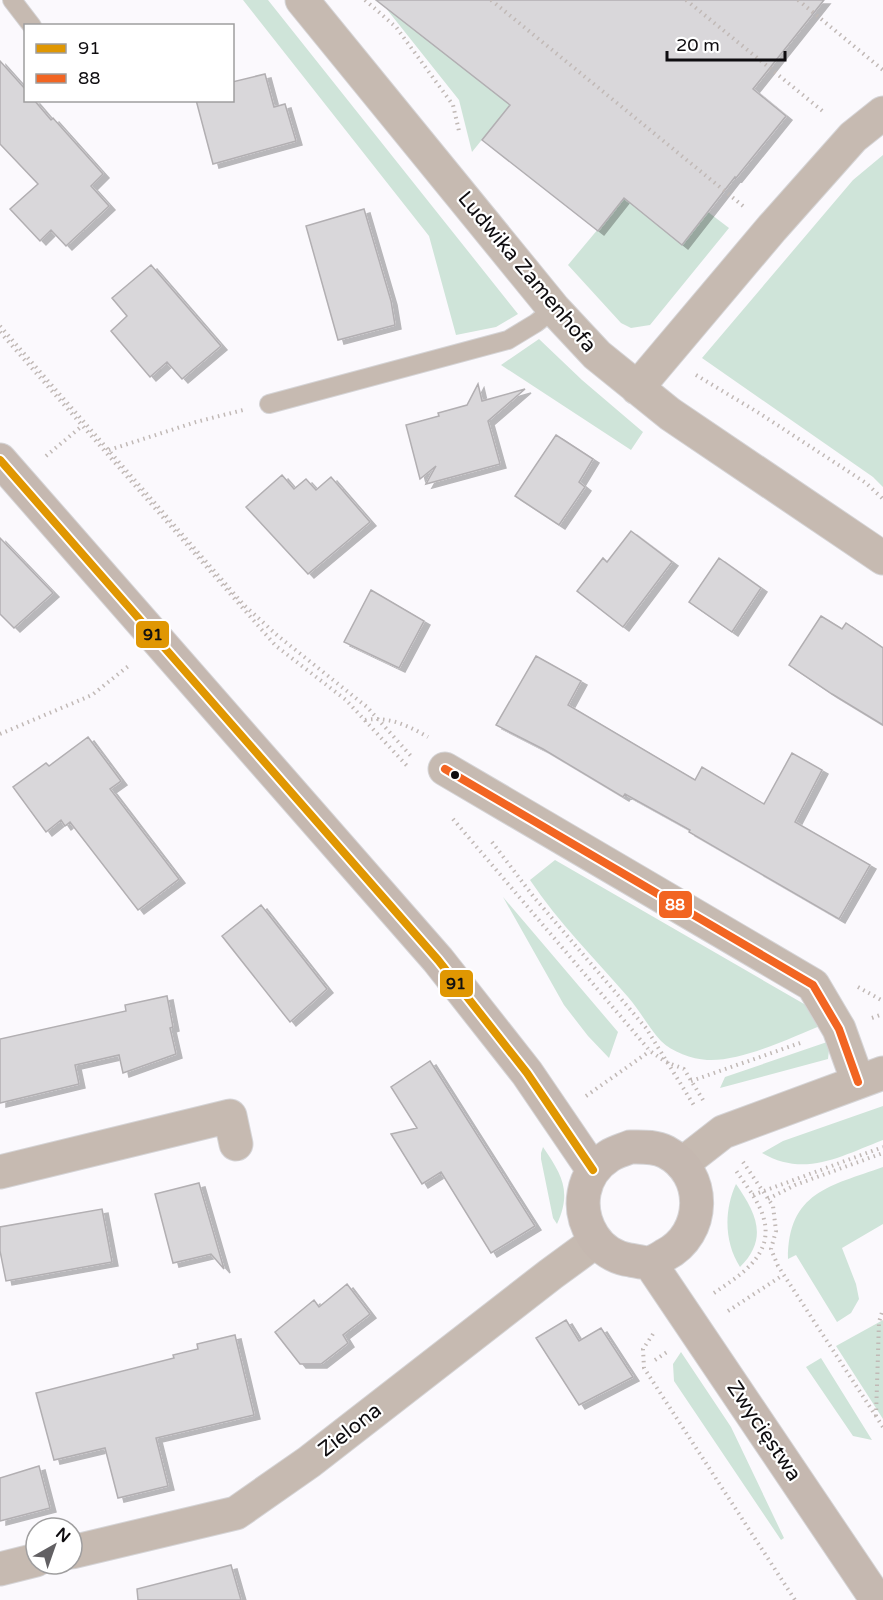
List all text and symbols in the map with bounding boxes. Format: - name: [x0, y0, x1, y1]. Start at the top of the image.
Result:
- legend: [24, 24, 234, 102]
- scale bar: [667, 24, 786, 62]
- text: 20 m: [676, 34, 720, 56]
- text: 91: [78, 37, 101, 59]
- text: 88: [78, 67, 101, 89]
- street label: Ludwika Zamenhofa: [452, 186, 602, 358]
- line badge: 91: [135, 620, 170, 649]
- text: 91: [143, 625, 163, 645]
- unlabelled marker: [449, 769, 461, 781]
- line badge: 88: [658, 890, 693, 919]
- text: 88: [665, 895, 685, 915]
- line badge: 91: [439, 969, 474, 998]
- text: 91: [446, 974, 466, 994]
- street label: Zwycięstwa: [721, 1376, 807, 1486]
- street label: Zielona: [313, 1398, 387, 1462]
- north arrow: [24, 1516, 84, 1576]
- text: N: [52, 1523, 74, 1547]

